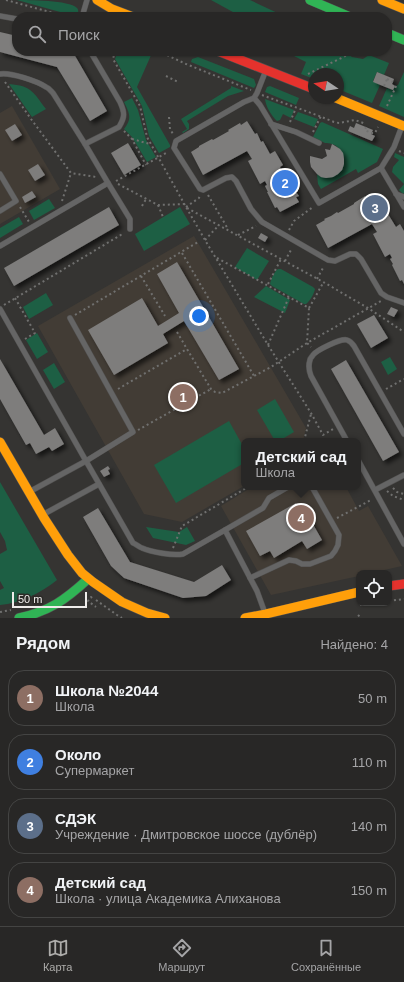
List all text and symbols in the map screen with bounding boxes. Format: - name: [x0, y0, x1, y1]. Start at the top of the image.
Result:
- search box: [12, 12, 392, 56]
- icon: search: [26, 23, 48, 45]
- text: Поиск: [58, 26, 100, 43]
- north arrow: [308, 68, 344, 104]
- pin: 2: [272, 168, 298, 198]
- pin: 3: [362, 193, 388, 223]
- your location: [189, 306, 209, 326]
- pin: 1: [170, 382, 196, 412]
- popup: [241, 438, 361, 490]
- text: Детский сад: [255, 448, 347, 465]
- text: Школа: [255, 465, 295, 480]
- pin: 4: [288, 503, 314, 533]
- map controls: [356, 570, 392, 606]
- button: locate: [356, 570, 392, 606]
- scale bar: [12, 590, 87, 609]
- text: 50 m: [18, 593, 42, 605]
- text: Рядом: [16, 634, 71, 653]
- text: Найдено: 4: [320, 637, 388, 652]
- text: Школа №2044: [55, 682, 158, 699]
- text: 1: [26, 691, 34, 706]
- text: 50 m: [358, 691, 387, 706]
- text: Школа: [55, 699, 95, 714]
- text: Около: [55, 746, 101, 763]
- text: 2: [26, 755, 34, 770]
- text: 110 m: [352, 755, 387, 770]
- text: Супермаркет: [55, 763, 134, 778]
- text: СДЭК: [55, 810, 96, 827]
- text: 3: [26, 819, 34, 834]
- text: 140 m: [351, 819, 387, 834]
- text: Учреждение · Дмитровское шоссе (дублёр): [55, 827, 317, 842]
- text: Детский сад: [55, 874, 146, 891]
- text: 4: [26, 883, 34, 898]
- text: 150 m: [351, 883, 387, 898]
- text: Школа · улица Академика Алиханова: [55, 891, 281, 906]
- tab: Карта: [43, 937, 72, 973]
- tab: Маршрут: [158, 937, 205, 973]
- tab: Сохранённые: [291, 937, 361, 973]

